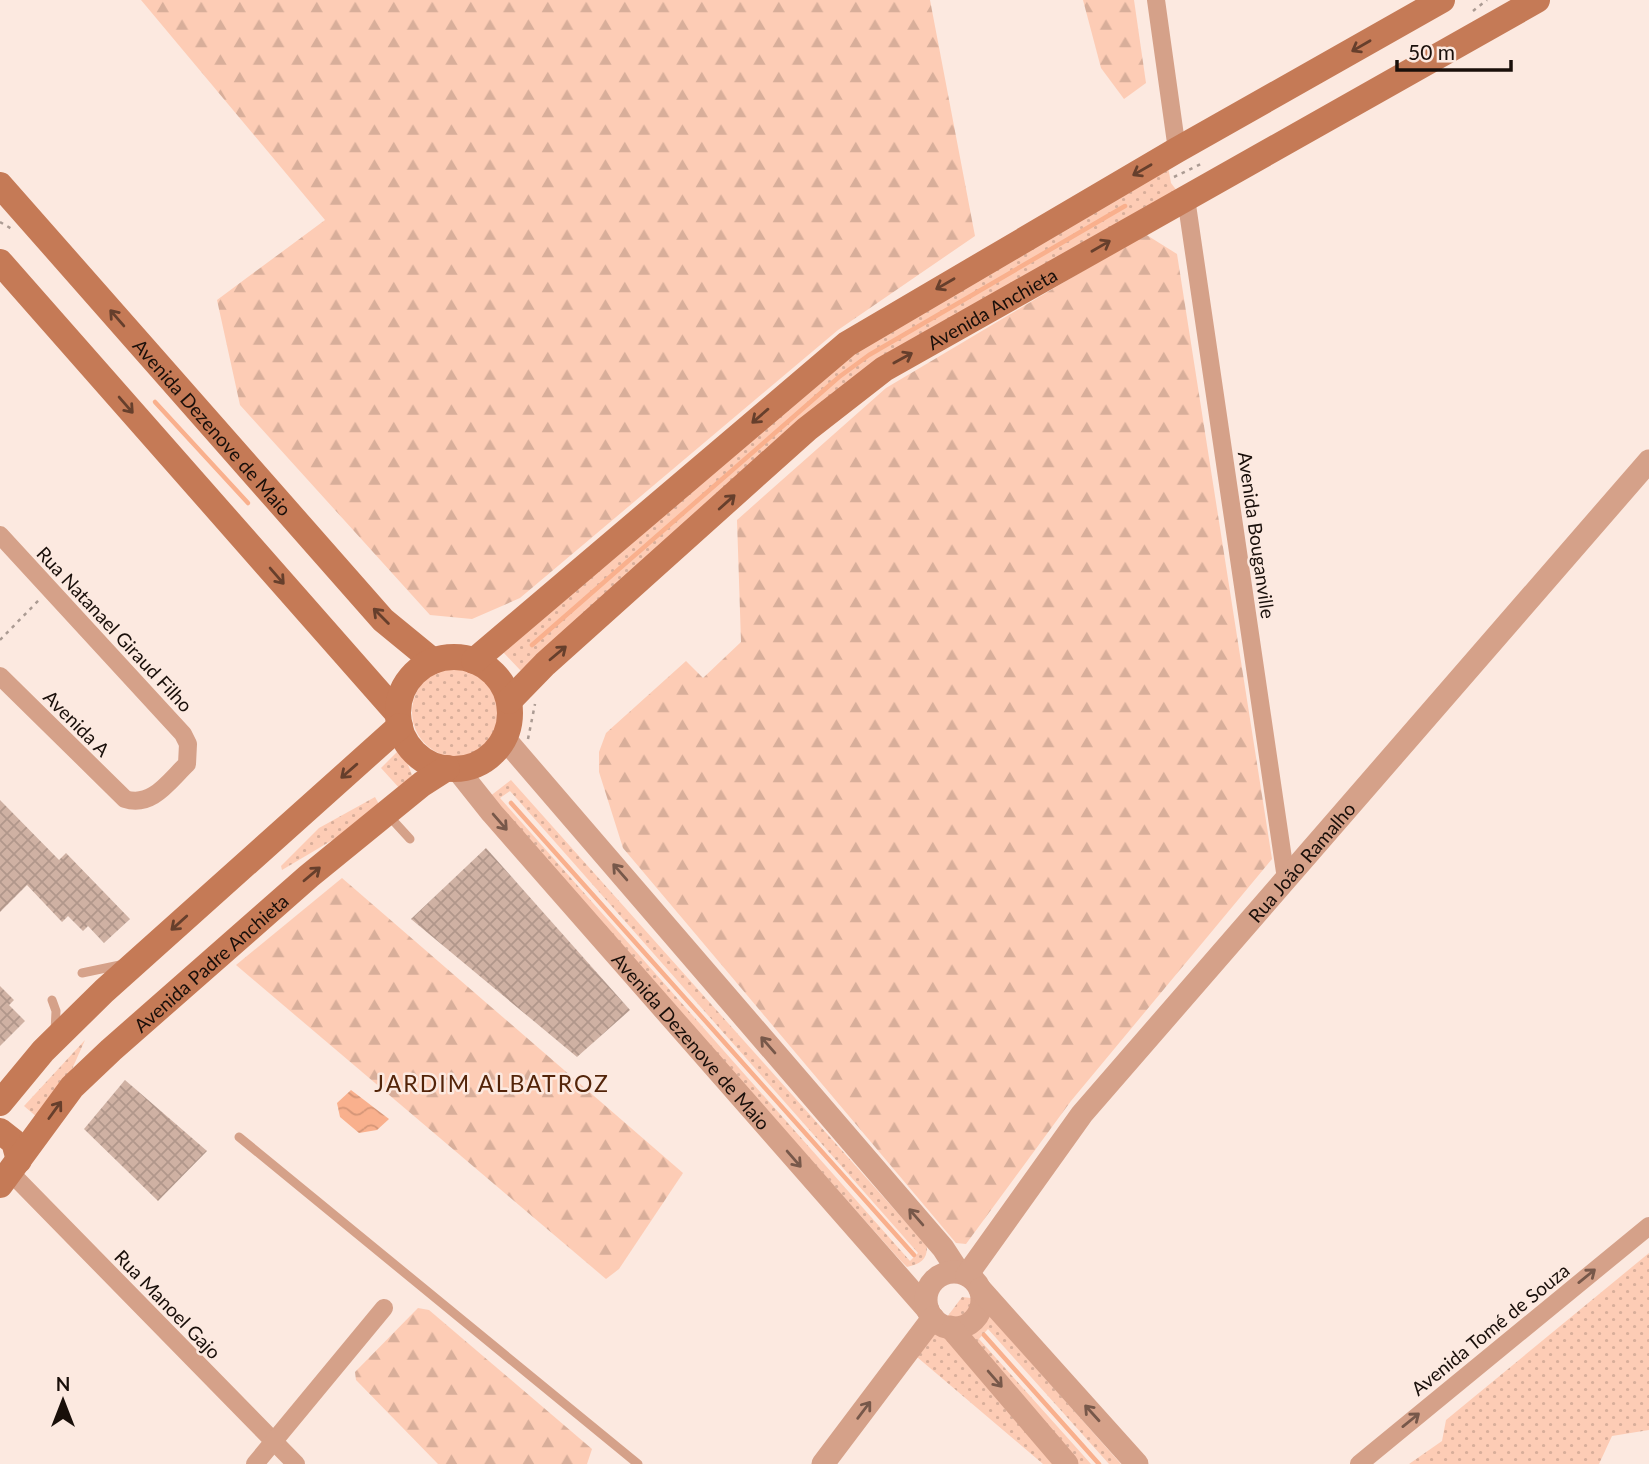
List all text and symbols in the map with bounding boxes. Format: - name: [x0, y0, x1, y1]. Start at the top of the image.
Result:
- scale bar: [1397, 28, 1511, 72]
- one-way arrow: [1352, 39, 1372, 53]
- text: 50 m: [1408, 39, 1455, 64]
- one-way arrow: [1132, 164, 1153, 177]
- one-way arrow: [1090, 239, 1111, 252]
- street label: Avenida Anchieta: [923, 262, 1061, 354]
- one-way arrow: [935, 278, 956, 291]
- one-way arrow: [109, 309, 125, 327]
- street label: Avenida Dezenove de Maio: [129, 334, 297, 520]
- one-way arrow: [892, 351, 913, 364]
- one-way arrow: [118, 396, 134, 414]
- one-way arrow: [752, 408, 770, 424]
- street label: Avenida Bouganville: [1234, 450, 1280, 620]
- one-way arrow: [718, 493, 735, 510]
- street label: Rua Natanael Giraud Filho: [32, 542, 198, 716]
- one-way arrow: [269, 567, 285, 585]
- one-way arrow: [373, 608, 390, 625]
- one-way arrow: [548, 645, 566, 661]
- street label: Avenida A: [39, 685, 115, 761]
- one-way arrow: [340, 763, 358, 779]
- street label: Rua João Ramalho: [1243, 797, 1359, 926]
- one-way arrow: [492, 813, 508, 831]
- one-way arrow: [612, 863, 628, 881]
- one-way arrow: [303, 866, 321, 882]
- street label: Avenida Padre Anchieta: [129, 889, 293, 1036]
- one-way arrow: [171, 914, 188, 931]
- street label: Avenida Dezenove de Maio: [608, 947, 775, 1134]
- one-way arrow: [760, 1036, 776, 1054]
- district label: JARDIM ALBATROZ: [374, 1069, 610, 1097]
- one-way arrow: [47, 1101, 62, 1120]
- one-way arrow: [786, 1150, 802, 1168]
- one-way arrow: [908, 1208, 924, 1226]
- street label: Rua Manoel Gajo: [110, 1245, 226, 1363]
- street label: Avenida Tomé de Souza: [1406, 1258, 1574, 1400]
- one-way arrow: [1578, 1269, 1596, 1284]
- north arrow: [28, 1366, 98, 1436]
- one-way arrow: [987, 1370, 1003, 1388]
- text: N: [56, 1372, 70, 1395]
- one-way arrow: [856, 1401, 871, 1419]
- one-way arrow: [1083, 1405, 1100, 1422]
- one-way arrow: [1402, 1413, 1420, 1428]

